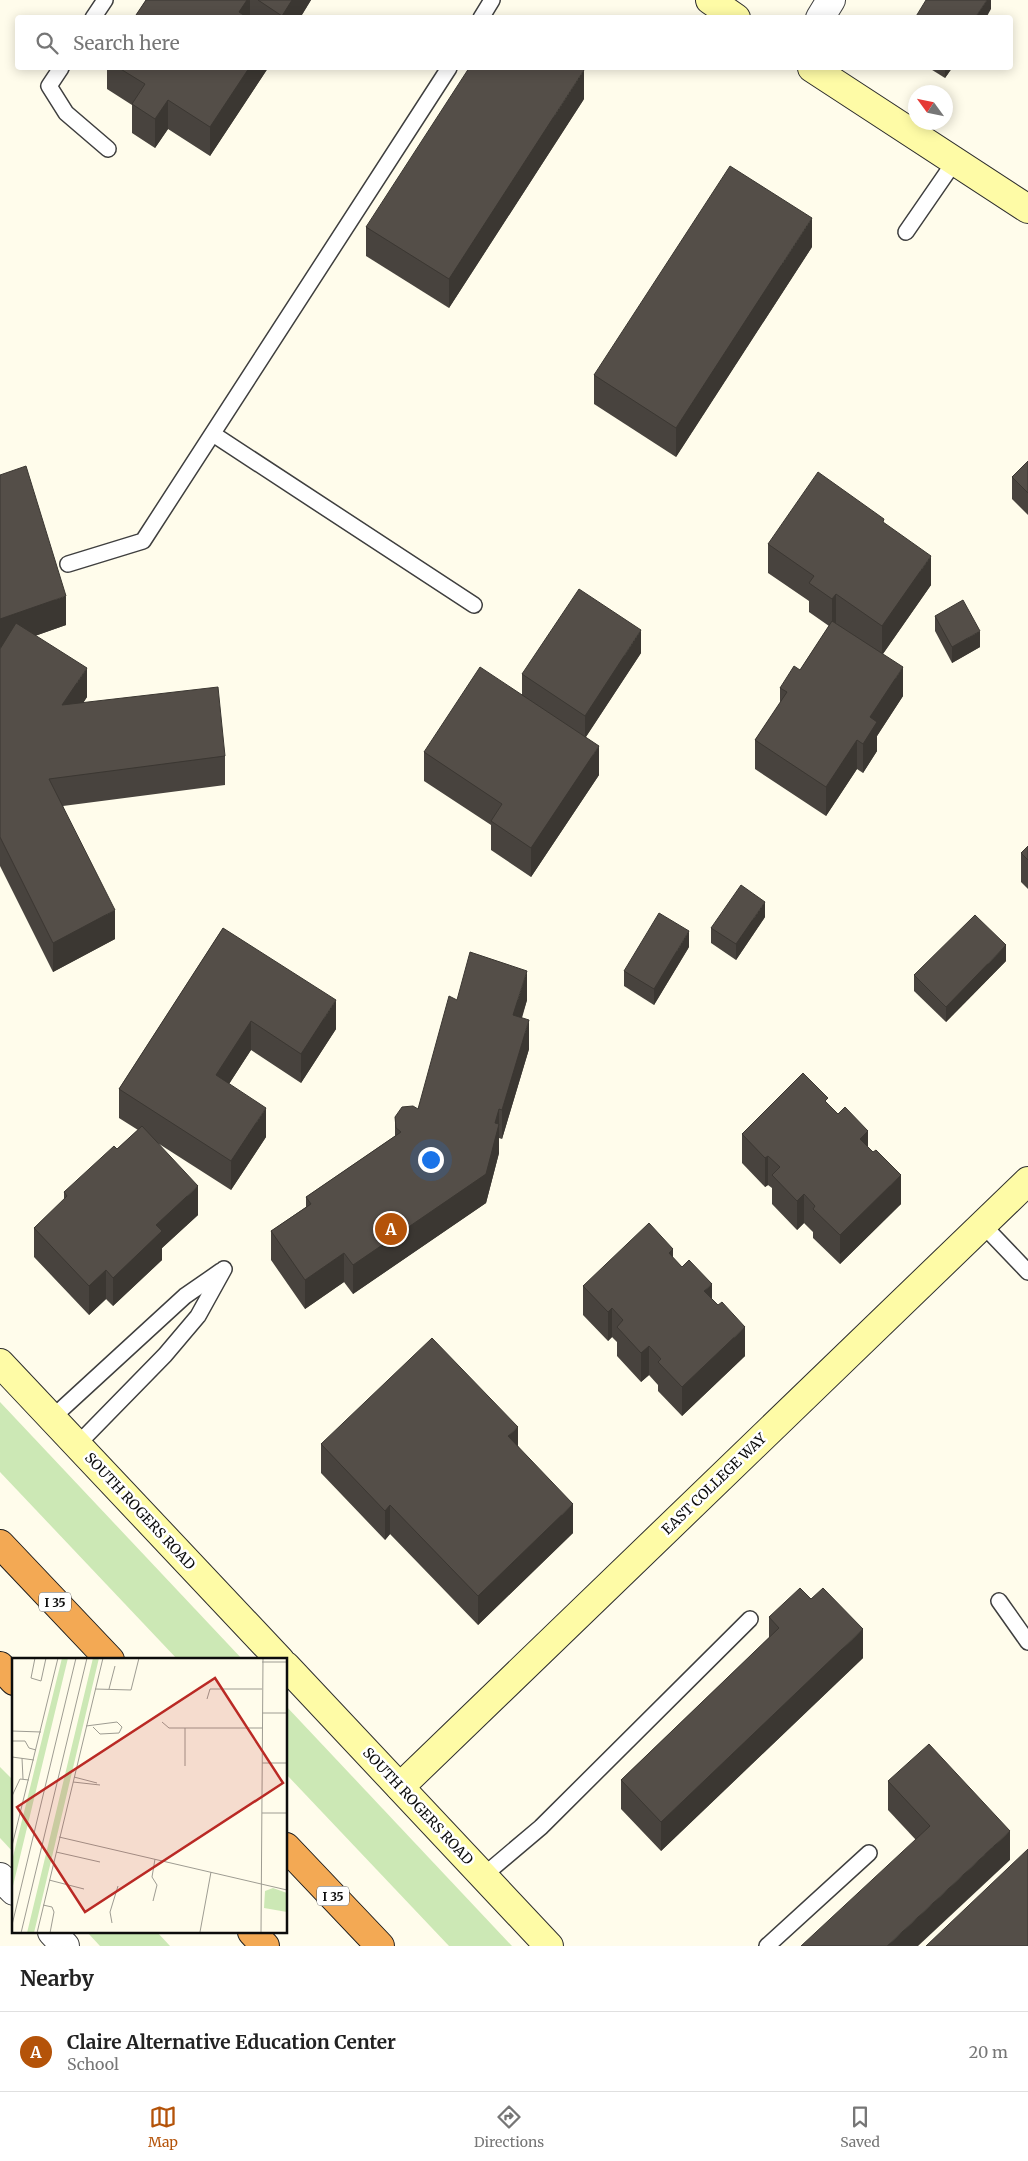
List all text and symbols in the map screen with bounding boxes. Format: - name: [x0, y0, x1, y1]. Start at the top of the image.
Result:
- search box: [15, 15, 1013, 70]
- icon: search: [33, 29, 61, 57]
- text: Search here: [73, 31, 180, 55]
- north arrow: [908, 85, 953, 130]
- your location: [418, 1147, 444, 1173]
- pin: A: [375, 1210, 407, 1248]
- street label: EAST COLLEGE WAY: [658, 1429, 771, 1538]
- street label: SOUTH ROGERS ROAD: [81, 1449, 199, 1574]
- road number: I 35: [39, 1592, 71, 1611]
- inset map: [12, 1658, 288, 1934]
- street label: SOUTH ROGERS ROAD: [359, 1744, 477, 1869]
- road number: I 35: [317, 1886, 349, 1905]
- text: Nearby: [20, 1965, 94, 1992]
- text: Claire Alternative Education Center: [67, 2030, 396, 2054]
- text: A: [30, 2042, 42, 2062]
- text: 20 m: [969, 2042, 1008, 2062]
- text: School: [67, 2054, 119, 2074]
- tab: Map: [148, 2103, 178, 2151]
- tab: Directions: [474, 2103, 544, 2151]
- tab: Saved: [840, 2103, 880, 2151]

